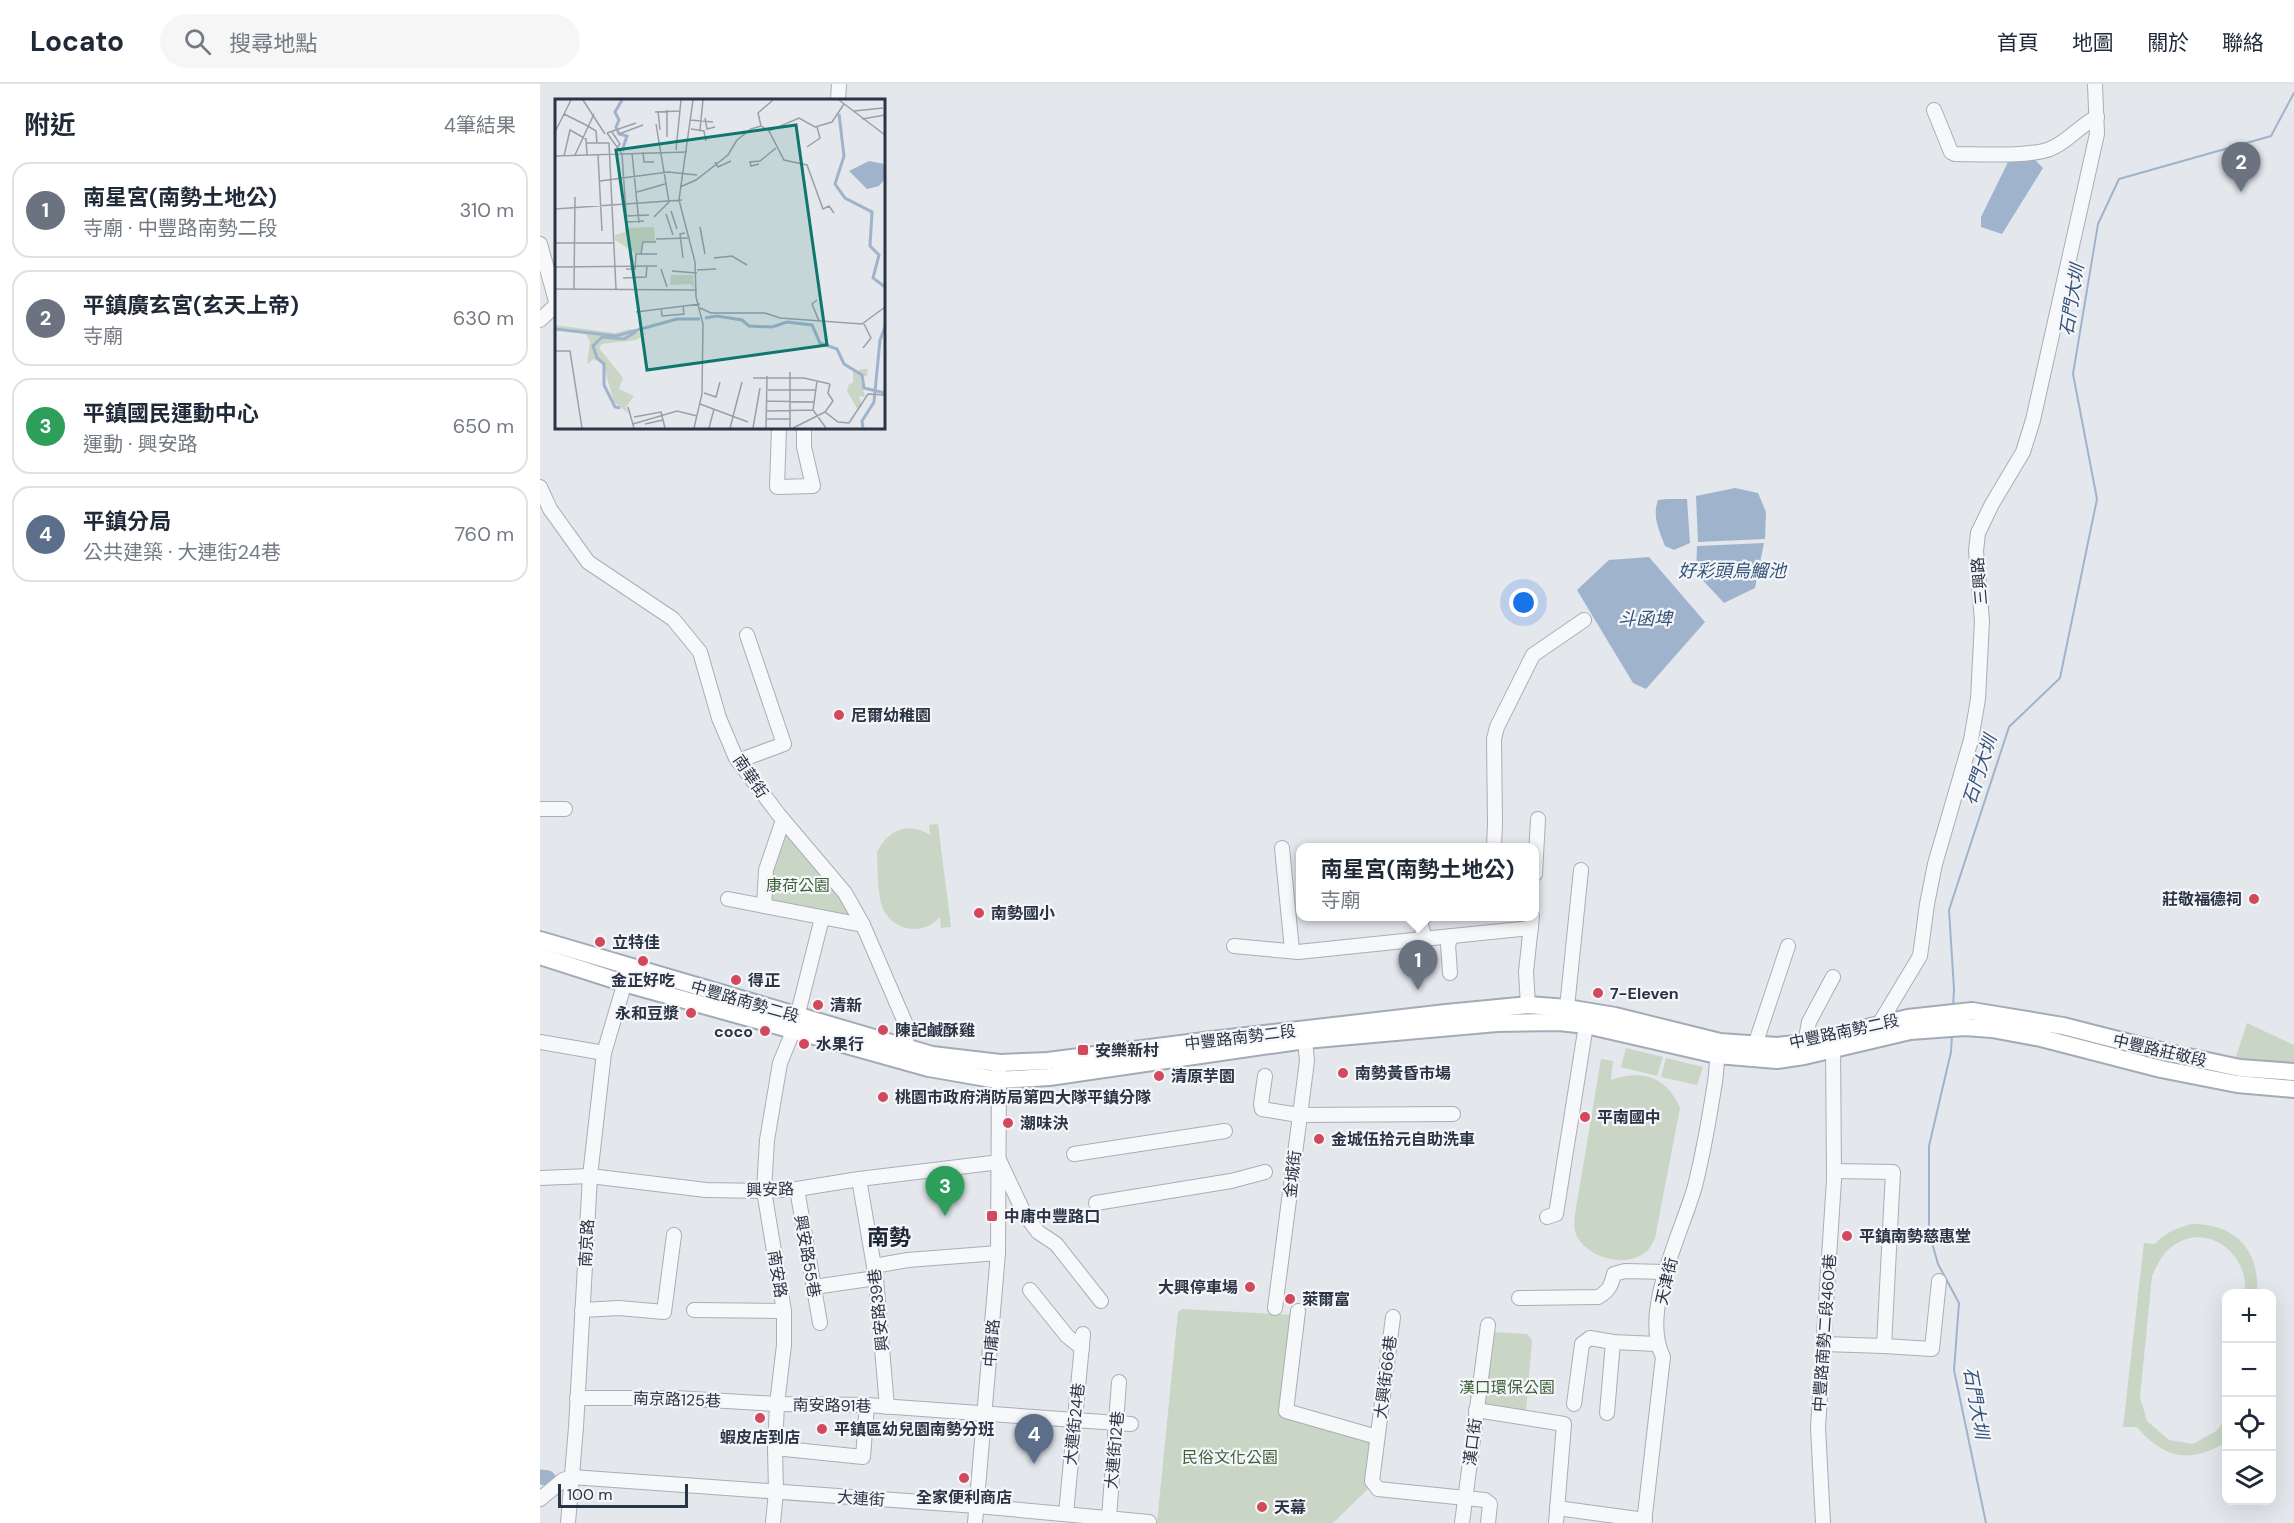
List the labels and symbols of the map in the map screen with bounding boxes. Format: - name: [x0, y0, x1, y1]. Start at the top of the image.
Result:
- inset map: [555, 99, 885, 429]
- pin: 2: [2222, 142, 2260, 192]
- water label: 石門大圳: [2055, 260, 2090, 337]
- street label: 三興路: [1967, 556, 1992, 606]
- water label: 好彩頭烏鰡池: [1678, 559, 1788, 583]
- your location: [1509, 588, 1538, 617]
- water label: 斗函埤: [1618, 607, 1674, 631]
- place label: 尼爾幼稚園: [851, 705, 931, 726]
- marker: 尼爾幼稚園: [832, 708, 846, 722]
- water label: 石門大圳: [1957, 729, 2003, 808]
- street label: 南華街: [728, 751, 773, 802]
- park label: 康荷公園: [766, 875, 830, 896]
- place label: 莊敬福德祠: [2162, 889, 2242, 910]
- marker: 莊敬福德祠: [2247, 892, 2261, 906]
- place label: 南勢國小: [991, 903, 1055, 924]
- marker: 南勢國小: [972, 906, 986, 920]
- place label: 立特佳: [612, 932, 660, 953]
- marker: 立特佳: [593, 935, 607, 949]
- pin: 1: [1398, 940, 1438, 990]
- marker: 金正好吃: [636, 954, 650, 968]
- place label: 金正好吃: [611, 970, 675, 991]
- place label: 得正: [747, 970, 780, 991]
- marker: 得正: [729, 973, 743, 987]
- street label: 中豐路南勢二段: [688, 976, 802, 1027]
- place label: 7-Eleven: [1610, 983, 1679, 1004]
- marker: 7-Eleven: [1591, 986, 1605, 1000]
- place label: 清新: [830, 995, 862, 1016]
- marker: 清新: [811, 998, 825, 1012]
- place label: 永和豆漿: [615, 1003, 679, 1024]
- marker: 永和豆漿: [684, 1006, 698, 1020]
- street label: 中豐路南勢二段: [1787, 1010, 1901, 1053]
- place label: 陳記鹹酥雞: [895, 1020, 975, 1041]
- street label: 中豐路南勢二段: [1183, 1020, 1297, 1055]
- place label: coco: [714, 1021, 753, 1042]
- marker: 陳記鹹酥雞: [876, 1023, 890, 1037]
- marker: coco: [758, 1024, 772, 1038]
- street label: 中豐路莊敬段: [2111, 1029, 2209, 1072]
- place label: 水果行: [816, 1034, 864, 1055]
- marker: 水果行: [797, 1037, 811, 1051]
- place label: 安樂新村: [1095, 1040, 1159, 1061]
- marker: 安樂新村: [1076, 1043, 1090, 1057]
- place label: 南勢黃昏市場: [1355, 1063, 1451, 1084]
- place label: 清原芋園: [1171, 1066, 1235, 1087]
- marker: 南勢黃昏市場: [1336, 1066, 1350, 1080]
- marker: 清原芋園: [1152, 1069, 1166, 1083]
- place label: 桃園市政府消防局第四大隊平鎮分隊: [895, 1087, 1151, 1108]
- marker: 桃園市政府消防局第四大隊平鎮分隊: [876, 1090, 890, 1104]
- place label: 平南國中: [1597, 1107, 1661, 1128]
- marker: 平南國中: [1578, 1110, 1592, 1124]
- place label: 潮味決: [1020, 1113, 1069, 1134]
- marker: 潮味決: [1001, 1116, 1015, 1130]
- place label: 金城伍拾元自助洗車: [1331, 1129, 1475, 1150]
- marker: 金城伍拾元自助洗車: [1312, 1132, 1326, 1146]
- street label: 金城街: [1280, 1149, 1305, 1199]
- pin: 3: [926, 1166, 964, 1216]
- street label: 興安路: [746, 1178, 794, 1201]
- place label: 中庸中豐路口: [1004, 1206, 1100, 1227]
- marker: 中庸中豐路口: [985, 1209, 999, 1223]
- street label: 興安路55巷: [790, 1213, 825, 1299]
- street label: 南京路: [575, 1219, 598, 1268]
- district label: 南勢: [867, 1223, 911, 1252]
- place label: 平鎮南勢慈惠堂: [1859, 1226, 1971, 1247]
- marker: 平鎮南勢慈惠堂: [1840, 1229, 1854, 1243]
- street label: 南安路: [763, 1249, 792, 1299]
- street label: 中豐路南勢二段460巷: [1808, 1253, 1841, 1413]
- street label: 天津街: [1651, 1255, 1682, 1307]
- street label: 興安路39巷: [864, 1268, 893, 1352]
- place label: 大興停車場: [1158, 1277, 1238, 1298]
- marker: 大興停車場: [1243, 1280, 1257, 1294]
- place label: 萊爾富: [1302, 1289, 1350, 1310]
- marker: 萊爾富: [1283, 1292, 1297, 1306]
- street label: 中庸路: [979, 1318, 1004, 1368]
- street label: 大興街66巷: [1370, 1334, 1401, 1420]
- water label: 石門大圳: [1958, 1365, 1995, 1443]
- park label: 漢口環保公園: [1459, 1377, 1555, 1398]
- street label: 大連街24巷: [1060, 1382, 1089, 1466]
- street label: 南京路125巷: [633, 1387, 721, 1412]
- street label: 南安路91巷: [792, 1394, 872, 1417]
- street label: 大連街12巷: [1101, 1410, 1128, 1490]
- marker: 蝦皮店到店: [753, 1411, 767, 1425]
- pin: 4: [1014, 1414, 1054, 1464]
- street label: 漢口街: [1459, 1417, 1486, 1467]
- place label: 平鎮區幼兒園南勢分班: [834, 1419, 994, 1440]
- marker: 平鎮區幼兒園南勢分班: [815, 1422, 829, 1436]
- place label: 蝦皮店到店: [720, 1427, 800, 1448]
- park label: 民俗文化公園: [1182, 1447, 1278, 1468]
- marker: 全家便利商店: [957, 1471, 971, 1485]
- scale bar: [558, 1481, 688, 1508]
- street label: 大連街: [836, 1486, 886, 1511]
- place label: 全家便利商店: [916, 1487, 1012, 1508]
- place label: 天幕: [1274, 1497, 1306, 1518]
- marker: 天幕: [1255, 1500, 1269, 1514]

